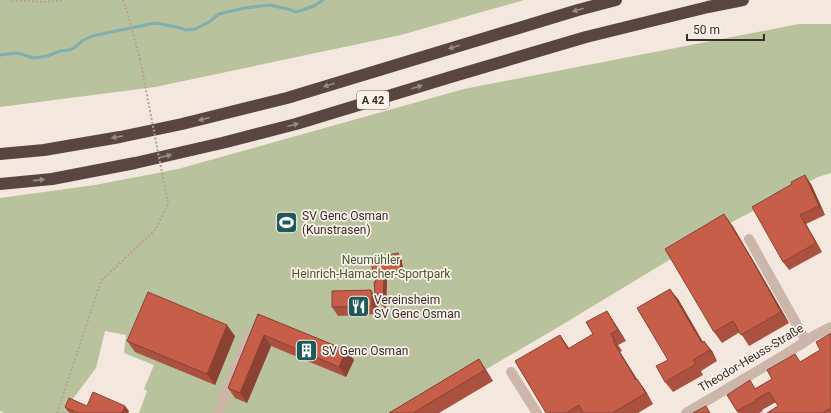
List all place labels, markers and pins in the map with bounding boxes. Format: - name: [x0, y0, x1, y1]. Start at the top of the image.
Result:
- place label: SV Genc Osman (Kunstrasen): [302, 209, 388, 237]
- sports icon: SV Genc Osman (Kunstrasen): [273, 210, 299, 236]
- place label: Vereinsheim SV Genc Osman: [374, 293, 460, 321]
- restaurant icon: Vereinsheim SV Genc Osman: [345, 294, 371, 320]
- building icon: SV Genc Osman: [293, 338, 319, 364]
- place label: SV Genc Osman: [322, 344, 408, 358]

